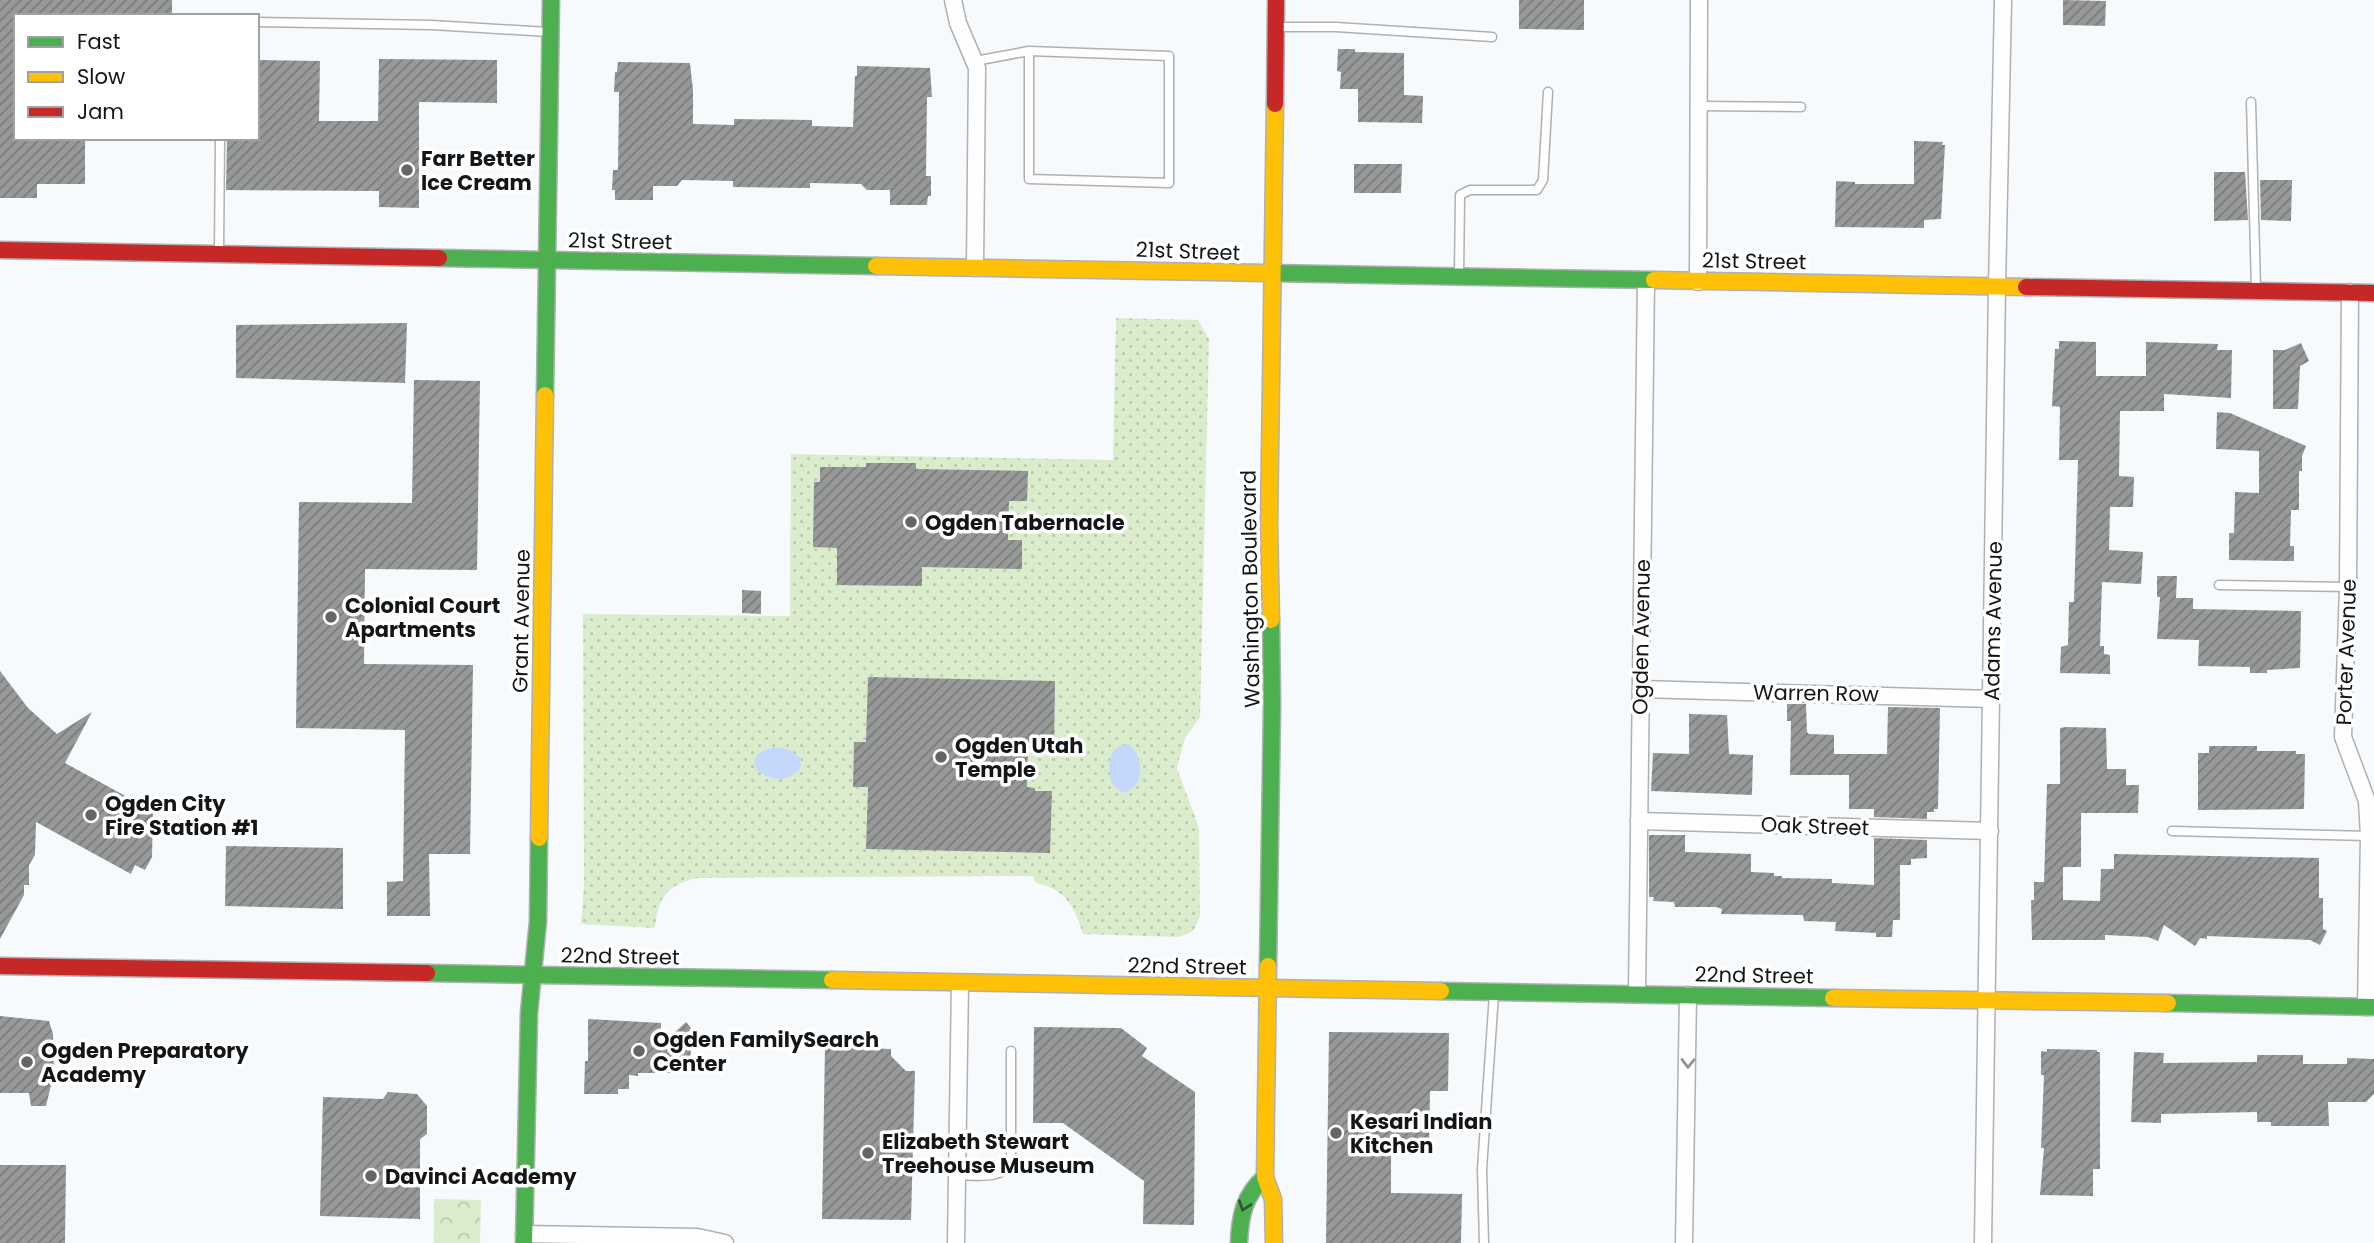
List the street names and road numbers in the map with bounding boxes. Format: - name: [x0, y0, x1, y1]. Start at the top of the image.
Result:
- street label: 21st Street: [568, 226, 672, 256]
- street label: 21st Street: [1135, 235, 1241, 267]
- street label: 21st Street: [1702, 246, 1806, 276]
- street label: Washington Boulevard: [1233, 470, 1267, 708]
- street label: Adams Avenue: [1977, 541, 2009, 701]
- street label: Grant Avenue: [505, 549, 537, 693]
- street label: Ogden Avenue: [1625, 559, 1657, 715]
- street label: Porter Avenue: [2329, 578, 2363, 726]
- street label: Warren Row: [1753, 677, 1879, 709]
- street label: Oak Street: [1760, 810, 1870, 842]
- street label: 22nd Street: [560, 940, 680, 972]
- street label: 22nd Street: [1127, 950, 1247, 982]
- street label: 22nd Street: [1694, 959, 1814, 991]

